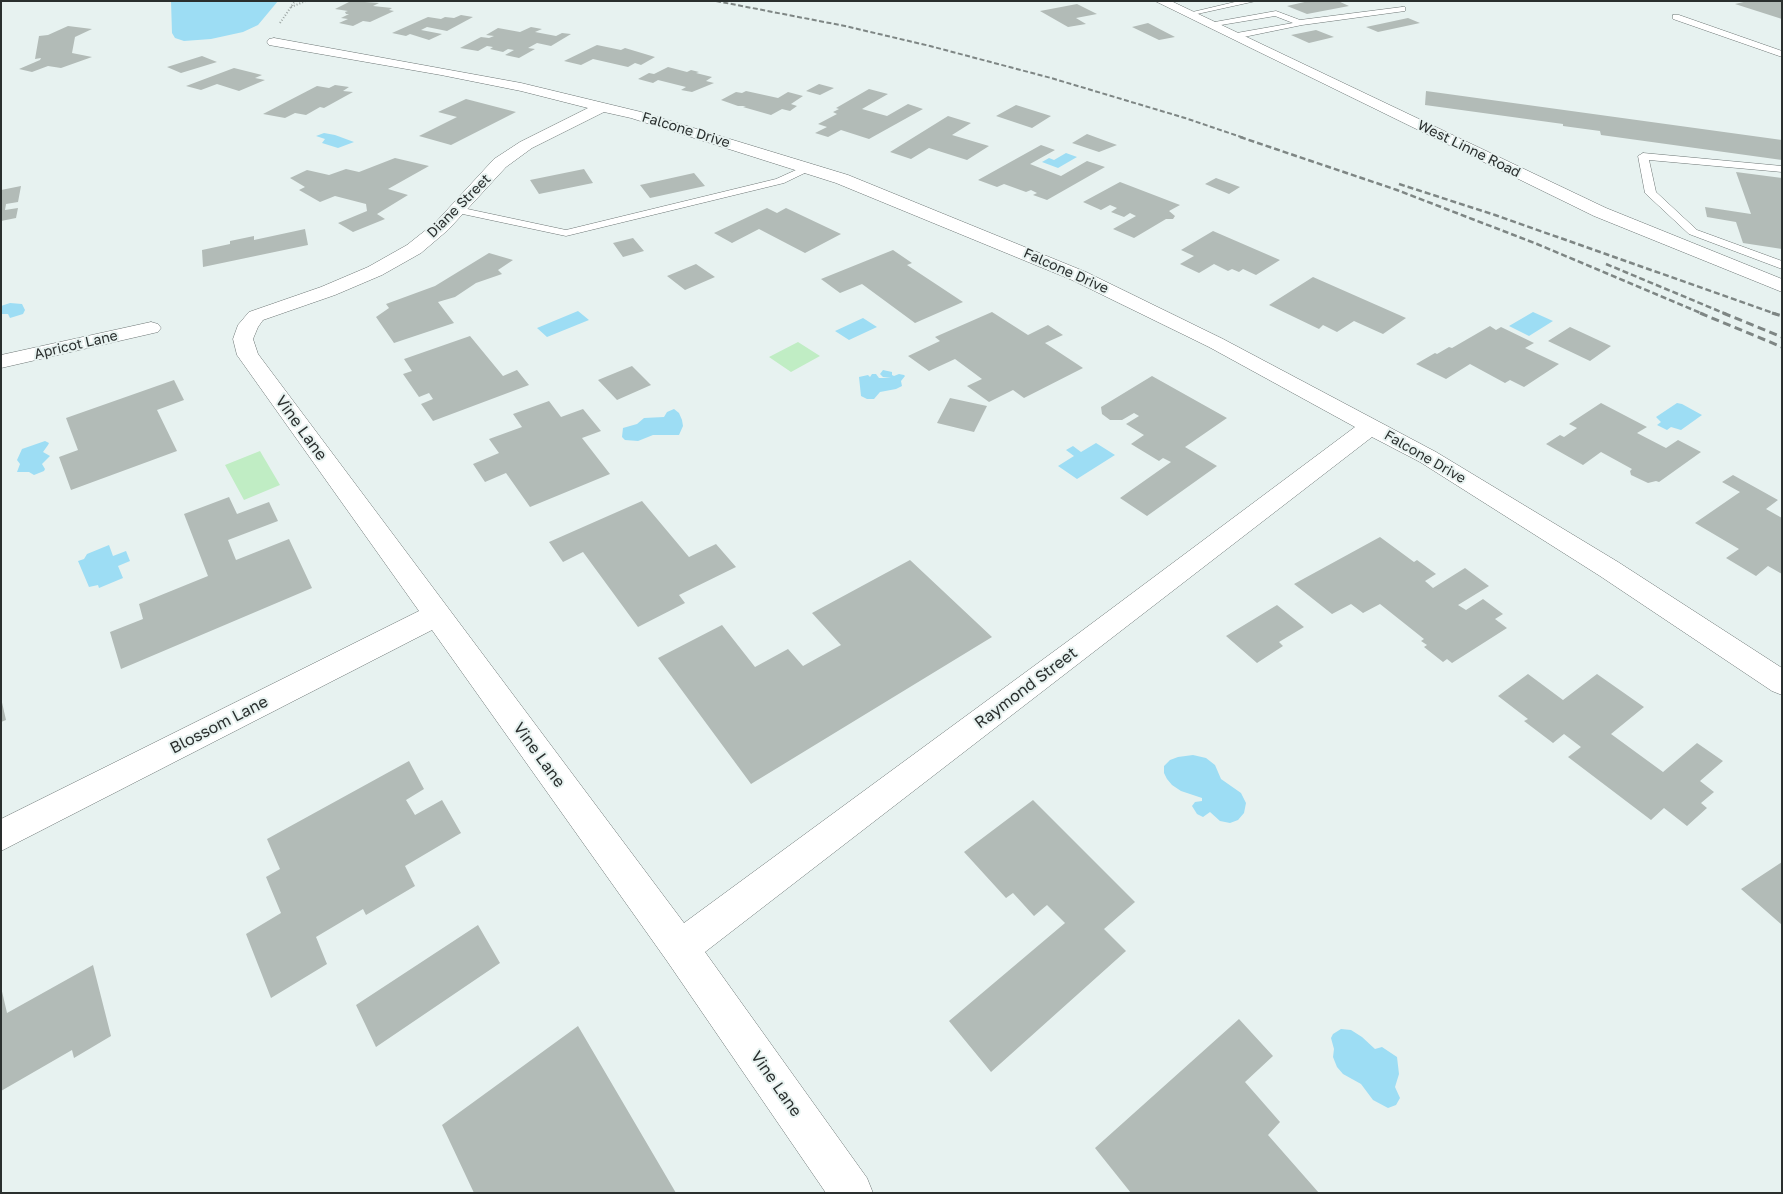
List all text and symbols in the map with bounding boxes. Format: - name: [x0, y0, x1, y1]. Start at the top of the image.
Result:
- street label: Falcone Drive: [640, 109, 732, 151]
- street label: West Linne Road: [1415, 117, 1523, 181]
- street label: Diane Street: [424, 171, 494, 241]
- street label: Falcone Drive: [1021, 245, 1111, 297]
- street label: Apricot Lane: [33, 327, 119, 363]
- street label: Vine Lane: [271, 392, 331, 464]
- street label: Falcone Drive: [1381, 427, 1469, 487]
- street label: Raymond Street: [971, 643, 1081, 733]
- street label: Blossom Lane: [167, 692, 271, 758]
- street label: Vine Lane: [509, 719, 569, 791]
- street label: Vine Lane: [746, 1048, 806, 1120]

